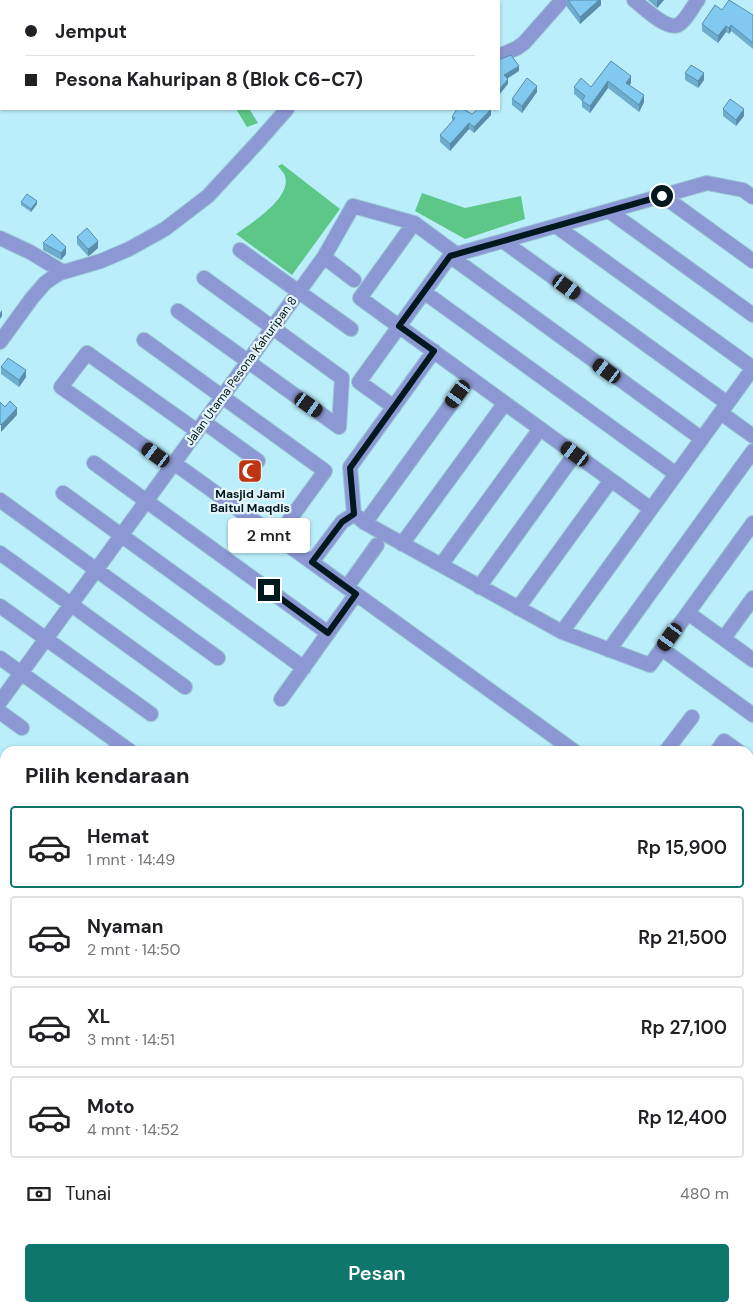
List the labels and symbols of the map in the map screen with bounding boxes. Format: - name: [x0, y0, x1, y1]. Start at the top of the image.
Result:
- route start: [651, 185, 673, 207]
- car: [550, 272, 583, 302]
- street label: Jalan Utama Pesona Kahuripan 8: [182, 293, 300, 449]
- car: [590, 356, 623, 386]
- car: [443, 377, 472, 411]
- car: [292, 390, 325, 420]
- car: [558, 439, 591, 469]
- car: [139, 440, 172, 470]
- mosque icon: Masjid Jami Baitul Maqdis: [237, 458, 263, 484]
- place label: Masjid Jami Baitul Maqdis: [210, 486, 290, 516]
- callout: 2 mnt: [228, 518, 310, 552]
- route end: [258, 579, 280, 601]
- car: [655, 620, 684, 654]

